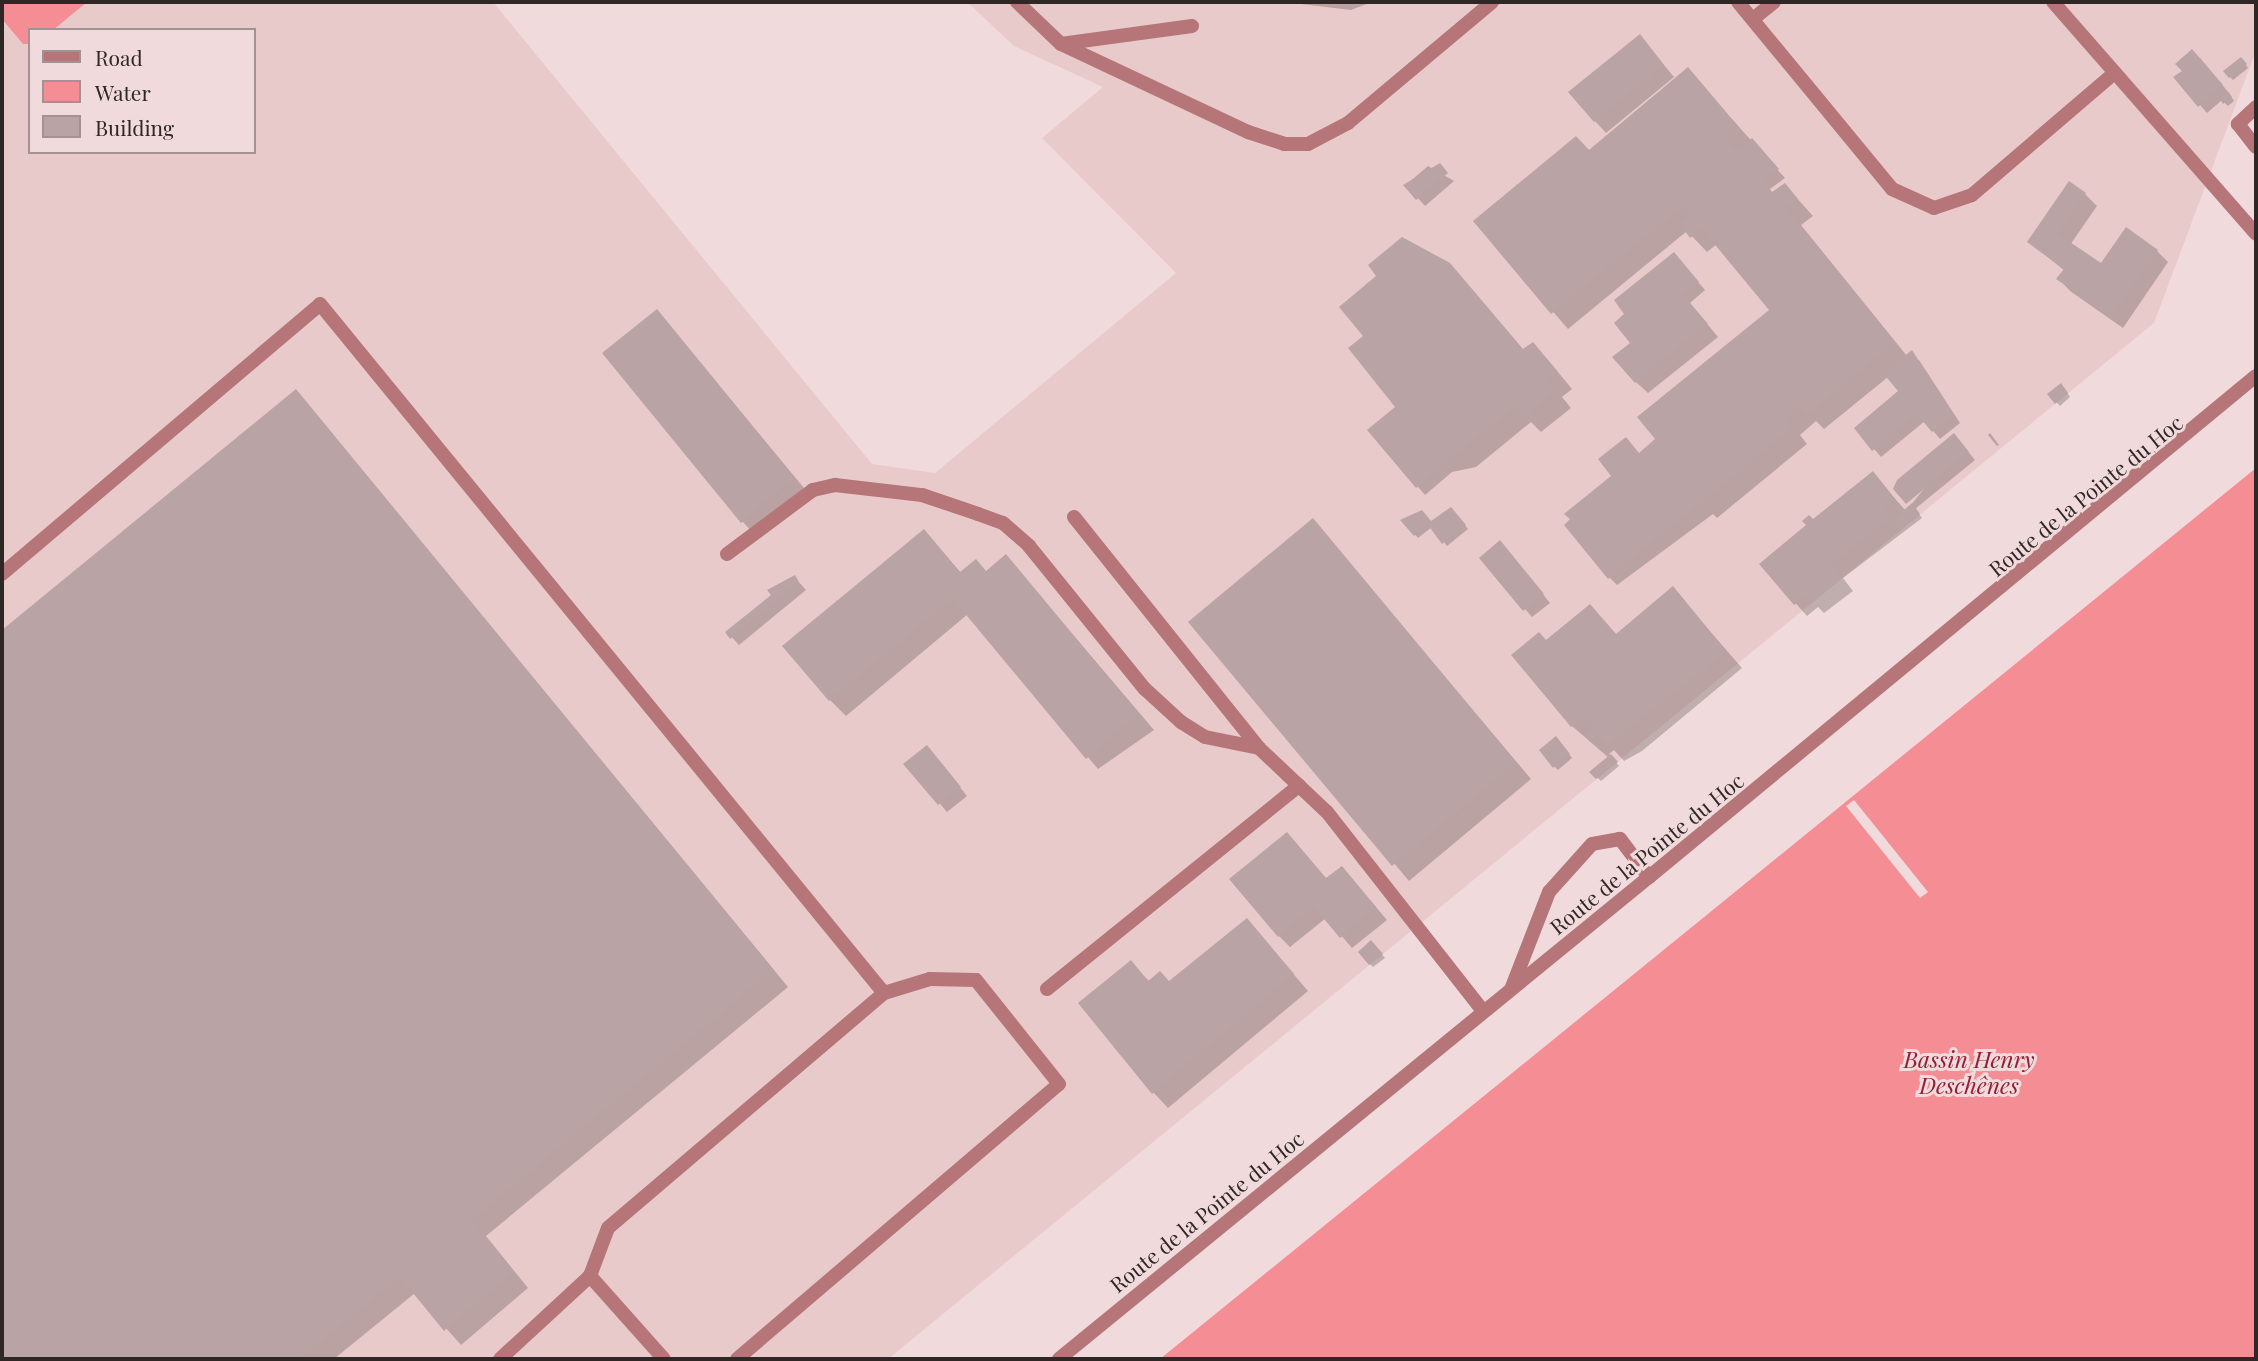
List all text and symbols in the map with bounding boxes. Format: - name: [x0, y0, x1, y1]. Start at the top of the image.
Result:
- legend: [28, 28, 256, 154]
- text: Road: [95, 43, 143, 71]
- text: Water: [95, 78, 151, 106]
- text: Building: [95, 113, 174, 141]
- street label: Route de la Pointe du Hoc: [1983, 409, 2187, 581]
- street label: Route de la Pointe du Hoc: [1544, 767, 1748, 939]
- water label: Bassin Henry Deschênes: [1903, 1045, 2035, 1099]
- street label: Route de la Pointe du Hoc: [1104, 1125, 1308, 1297]

